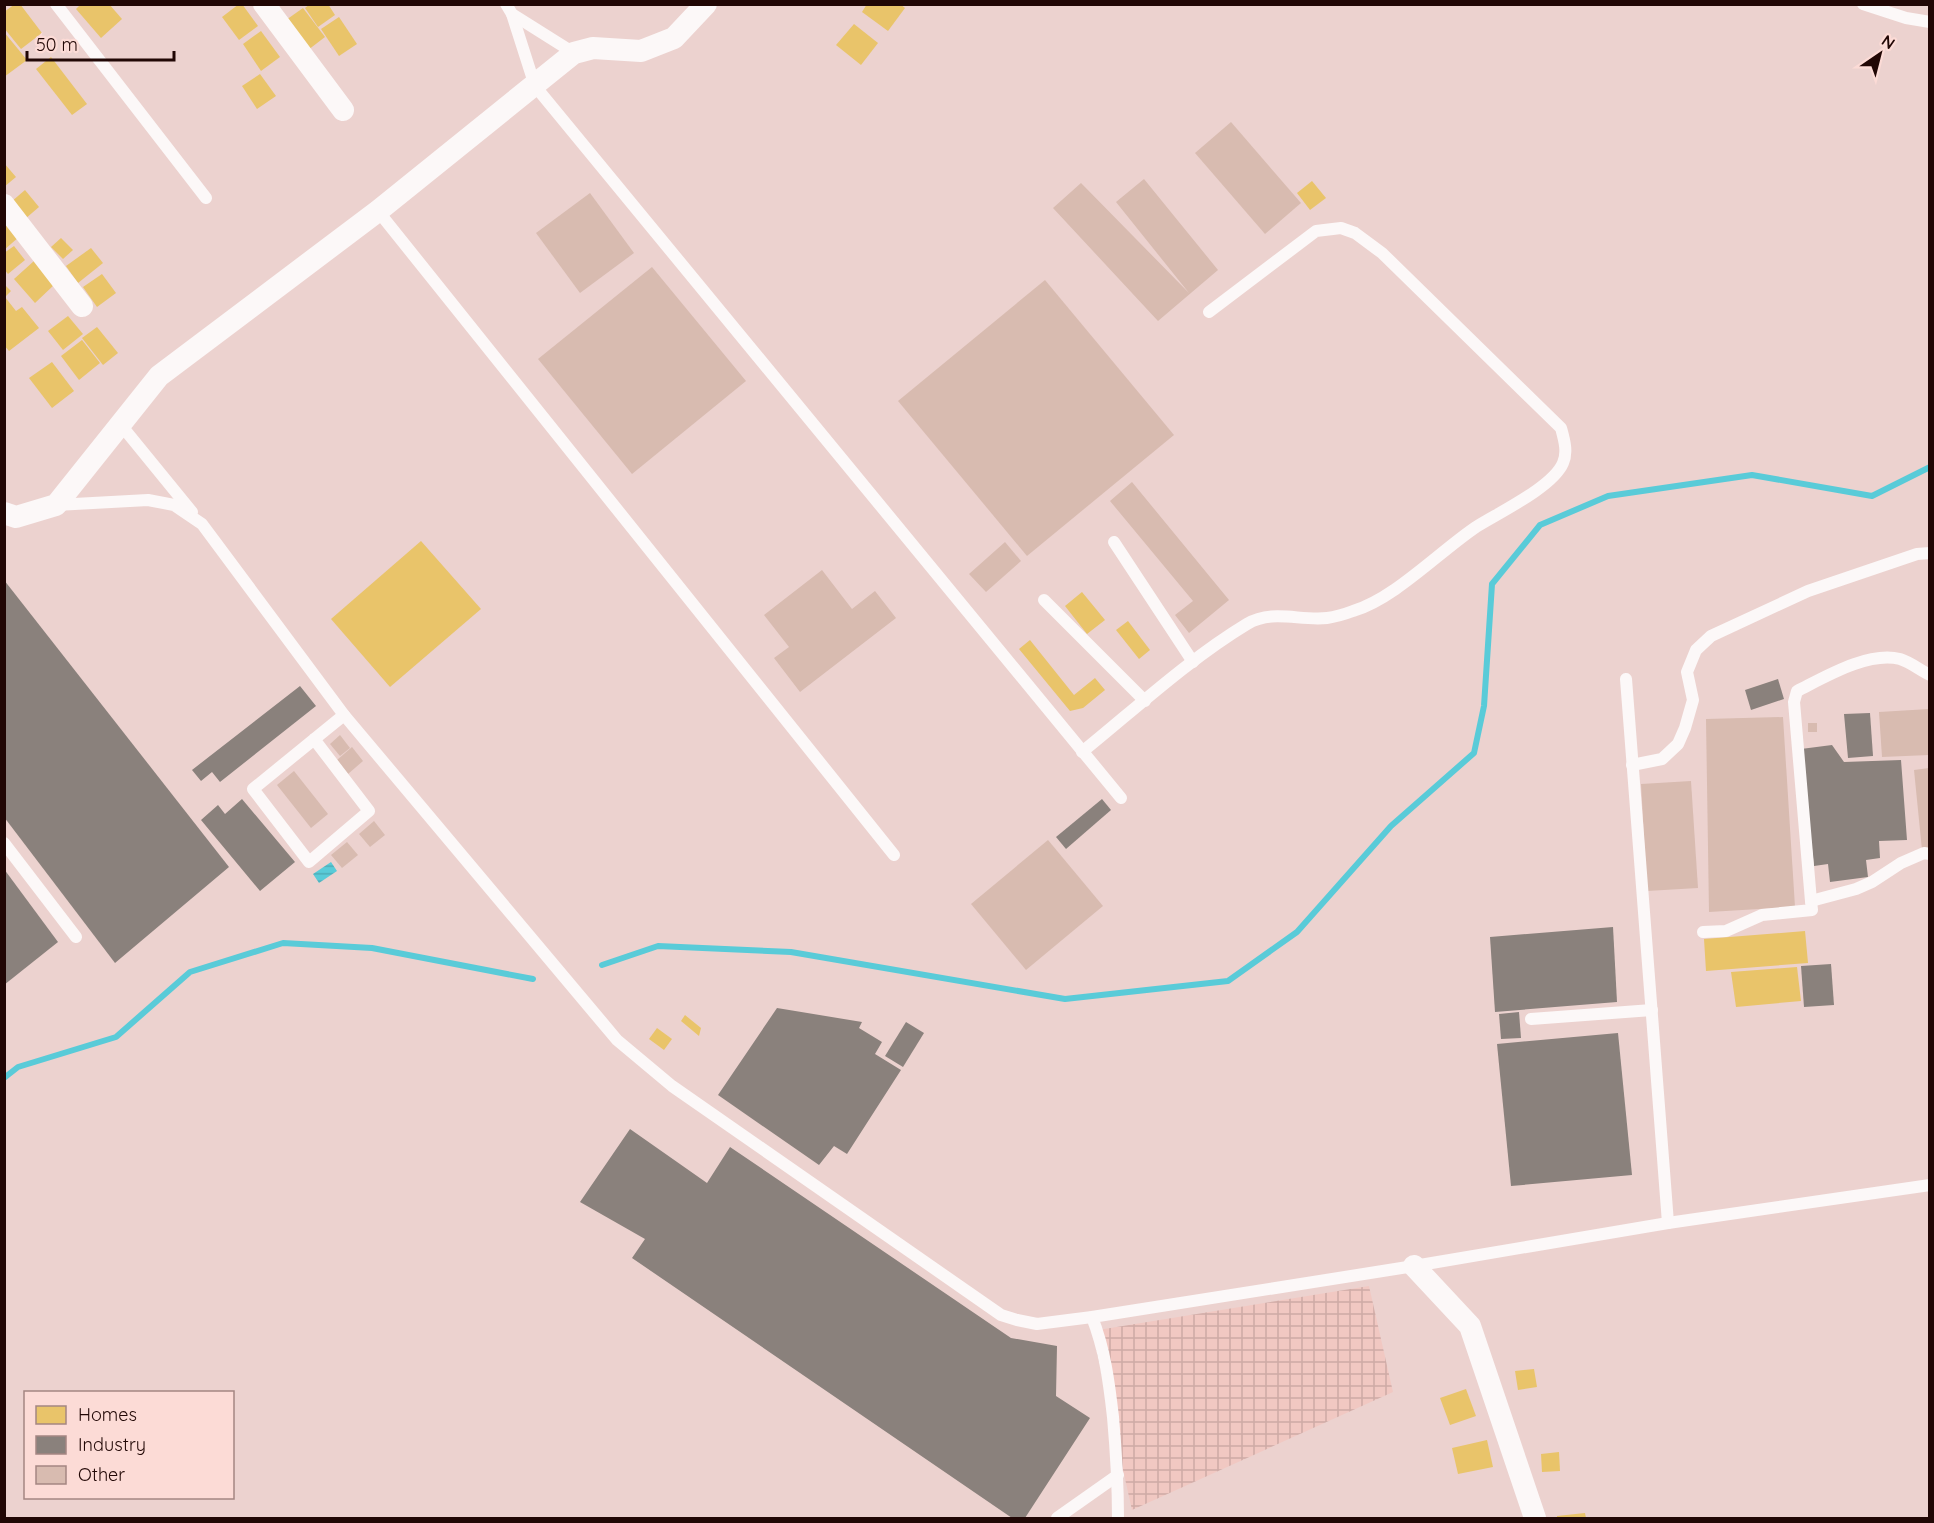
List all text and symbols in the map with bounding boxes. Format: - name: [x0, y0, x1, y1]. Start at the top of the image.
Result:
- scale bar: [27, 24, 174, 62]
- north arrow: [1850, 24, 1910, 84]
- text: N: [1878, 30, 1899, 53]
- text: 50 m: [36, 33, 78, 56]
- legend: [24, 1391, 234, 1499]
- text: Homes: [78, 1403, 137, 1426]
- text: Industry: [78, 1433, 146, 1456]
- text: Other: [78, 1463, 125, 1486]

